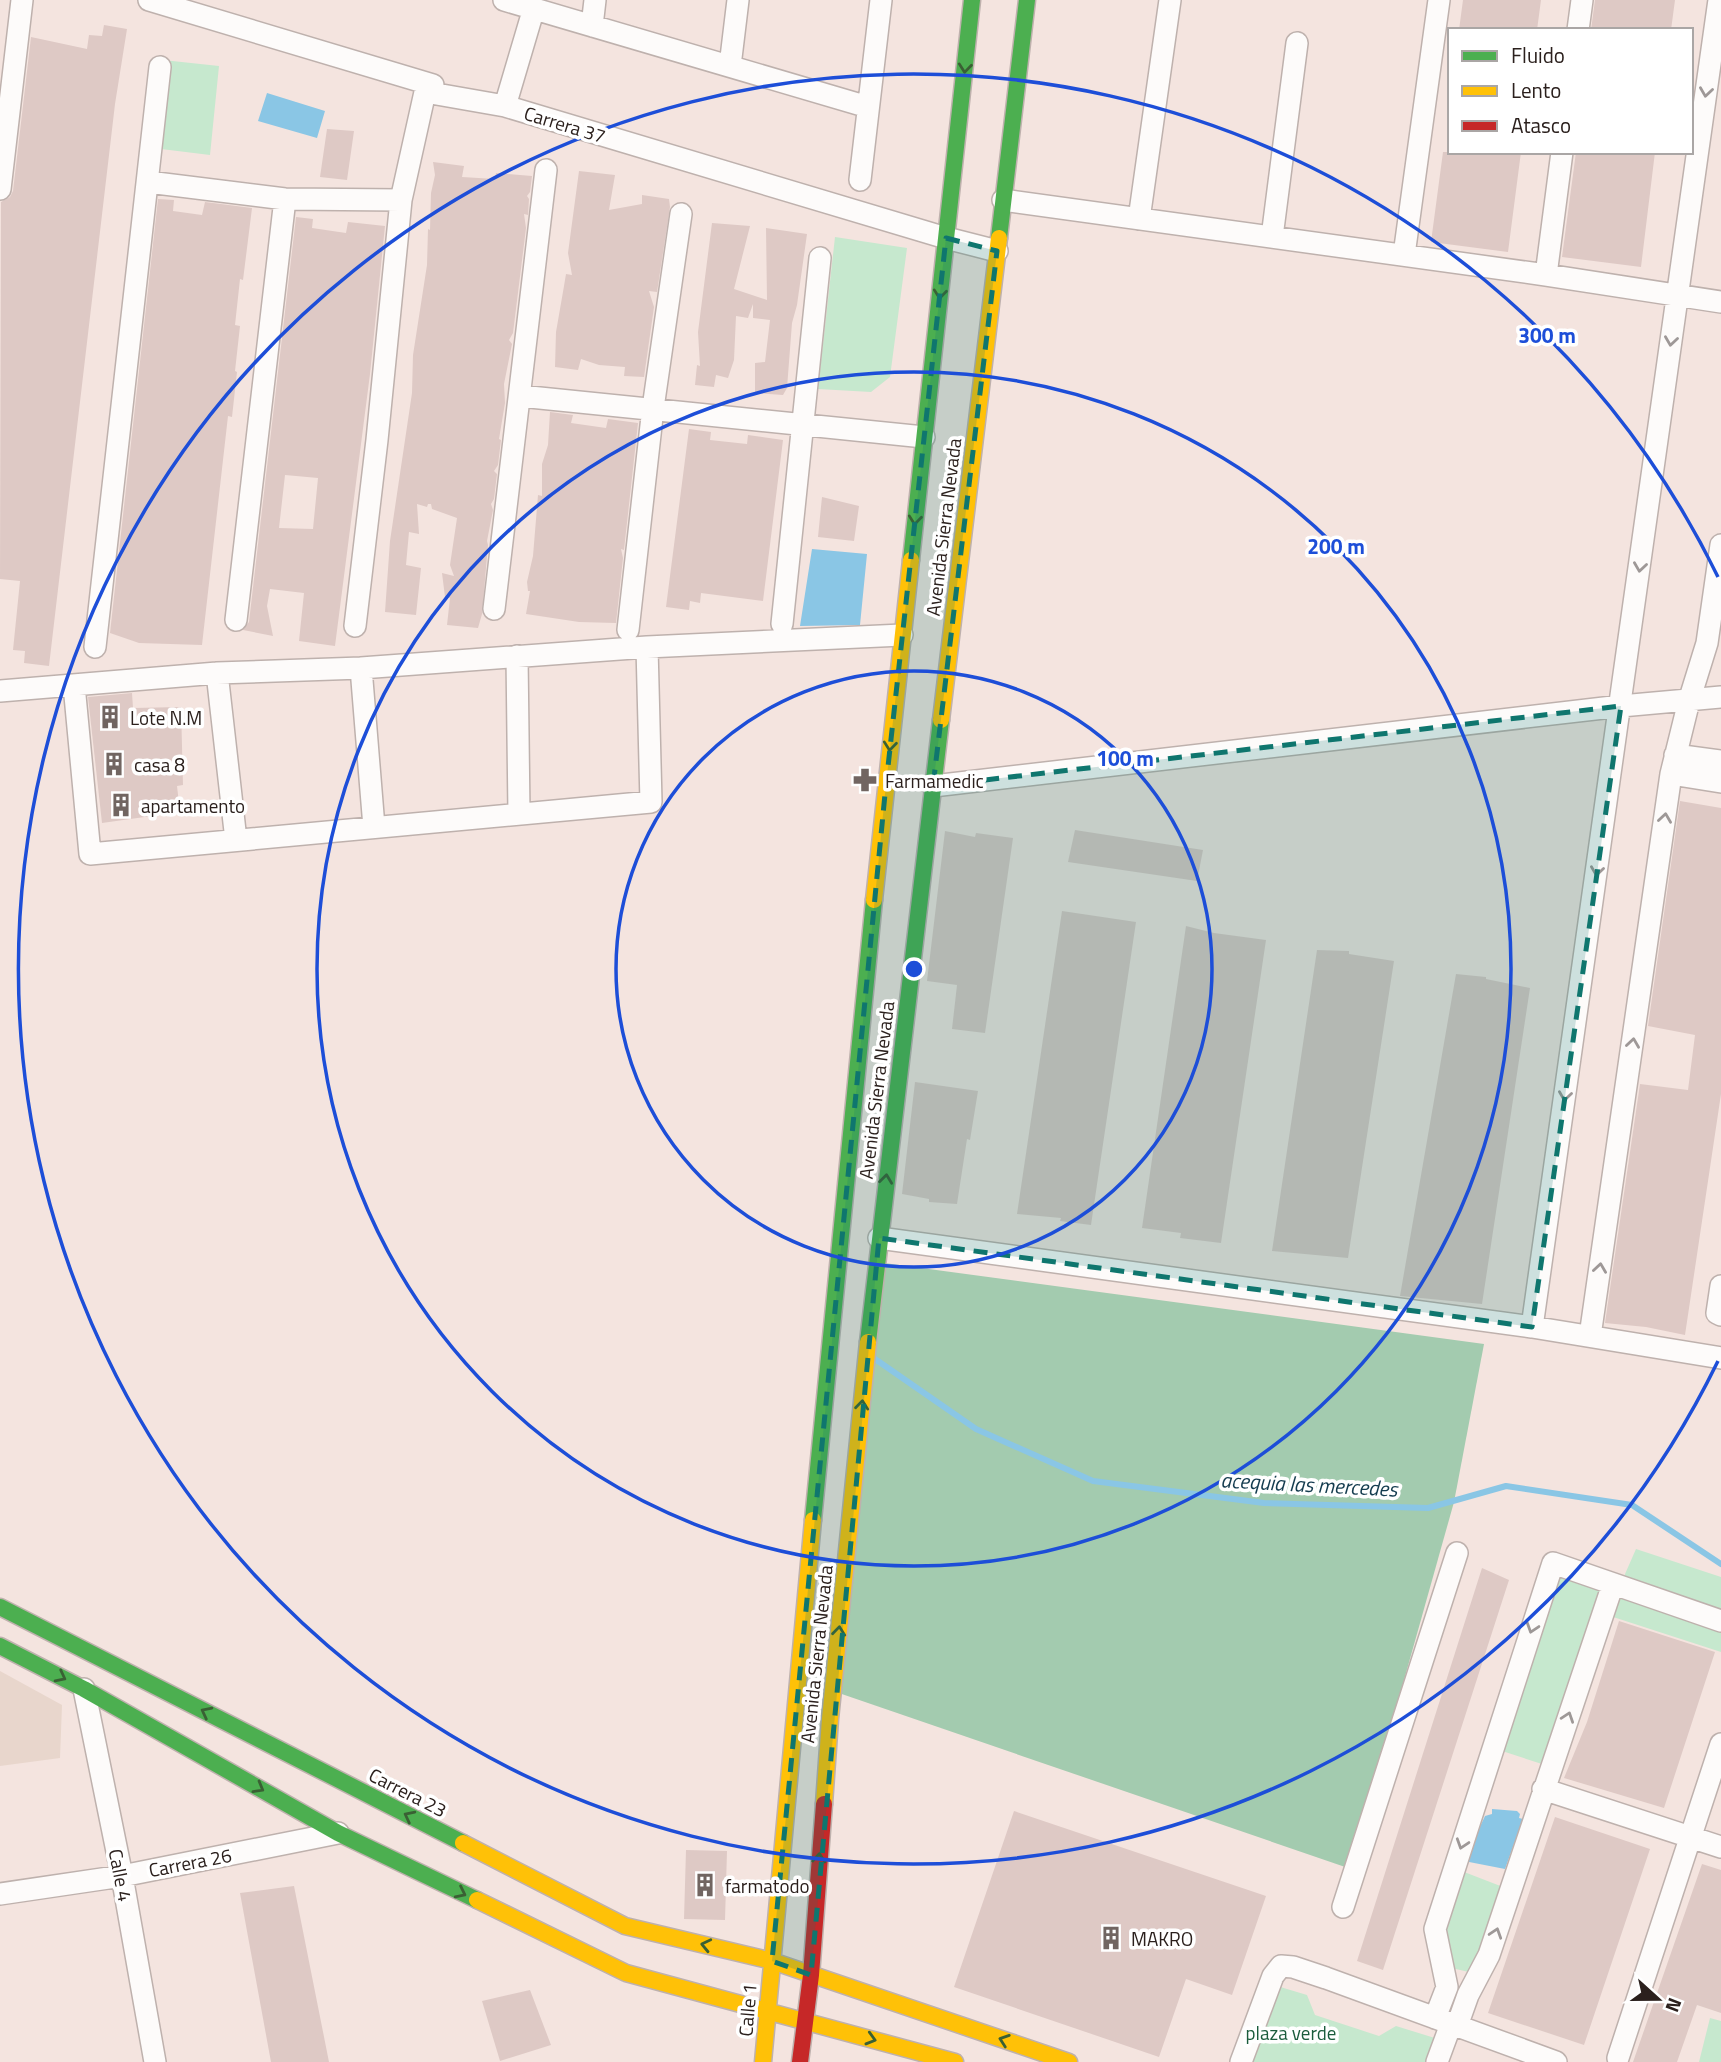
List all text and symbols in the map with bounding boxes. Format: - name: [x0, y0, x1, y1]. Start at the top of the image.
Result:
- legend: [1448, 28, 1693, 154]
- text: Fluido: [1511, 39, 1565, 71]
- one-way arrow: [957, 62, 972, 74]
- text: Lento: [1511, 74, 1561, 106]
- one-way arrow: [1699, 86, 1714, 98]
- street label: Carrera 37: [521, 98, 609, 150]
- text: Atasco: [1511, 109, 1571, 141]
- one-way arrow: [932, 288, 947, 300]
- text: 300 m: [1518, 319, 1576, 351]
- one-way arrow: [1664, 336, 1679, 347]
- street label: Avenida Sierra Nevada: [918, 436, 968, 618]
- one-way arrow: [907, 514, 922, 526]
- text: 200 m: [1307, 530, 1365, 562]
- one-way arrow: [1633, 561, 1648, 573]
- building icon: Lote N.M: [96, 703, 124, 731]
- place label: Lote N.M: [130, 703, 202, 732]
- one-way arrow: [883, 741, 898, 752]
- text: 100 m: [1096, 742, 1154, 774]
- building icon: casa 8: [100, 750, 128, 778]
- place label: casa 8: [134, 750, 185, 779]
- pharmacy icon: Farmamedic: [851, 766, 879, 794]
- place label: Farmamedic: [885, 766, 984, 795]
- building icon: apartamento: [107, 791, 135, 819]
- place label: apartamento: [141, 791, 245, 820]
- one-way arrow: [1657, 812, 1672, 824]
- one-way arrow: [1590, 865, 1605, 877]
- centre of rings: [902, 957, 926, 981]
- street label: Avenida Sierra Nevada: [851, 999, 901, 1181]
- one-way arrow: [1625, 1037, 1640, 1049]
- one-way arrow: [1558, 1090, 1573, 1102]
- one-way arrow: [879, 1173, 894, 1185]
- one-way arrow: [1592, 1262, 1607, 1274]
- one-way arrow: [854, 1399, 869, 1410]
- water label: acequia las mercedes: [1220, 1463, 1400, 1505]
- street label: Avenida Sierra Nevada: [792, 1563, 840, 1744]
- one-way arrow: [1526, 1621, 1540, 1634]
- one-way arrow: [831, 1626, 846, 1637]
- one-way arrow: [54, 1669, 66, 1683]
- one-way arrow: [201, 1707, 213, 1721]
- one-way arrow: [1560, 1712, 1574, 1724]
- street label: Carrera 23: [364, 1760, 452, 1824]
- one-way arrow: [252, 1780, 265, 1793]
- one-way arrow: [404, 1811, 416, 1824]
- one-way arrow: [1456, 1838, 1470, 1850]
- street label: Carrera 26: [146, 1840, 234, 1884]
- street label: Calle 4: [102, 1846, 140, 1904]
- one-way arrow: [811, 1852, 826, 1863]
- building icon: farmatodo: [691, 1871, 719, 1899]
- place label: farmatodo: [725, 1871, 810, 1900]
- one-way arrow: [454, 1884, 466, 1898]
- building icon: MAKRO: [1097, 1924, 1125, 1952]
- place label: MAKRO: [1131, 1924, 1193, 1953]
- one-way arrow: [1488, 1927, 1502, 1940]
- one-way arrow: [700, 1939, 712, 1954]
- north arrow: [1623, 1964, 1693, 2034]
- street label: Calle 1: [730, 1982, 764, 2038]
- text: N: [1658, 1994, 1690, 2017]
- park label: plaza verde: [1246, 2018, 1336, 2047]
- one-way arrow: [865, 2030, 877, 2045]
- one-way arrow: [999, 2034, 1011, 2048]

